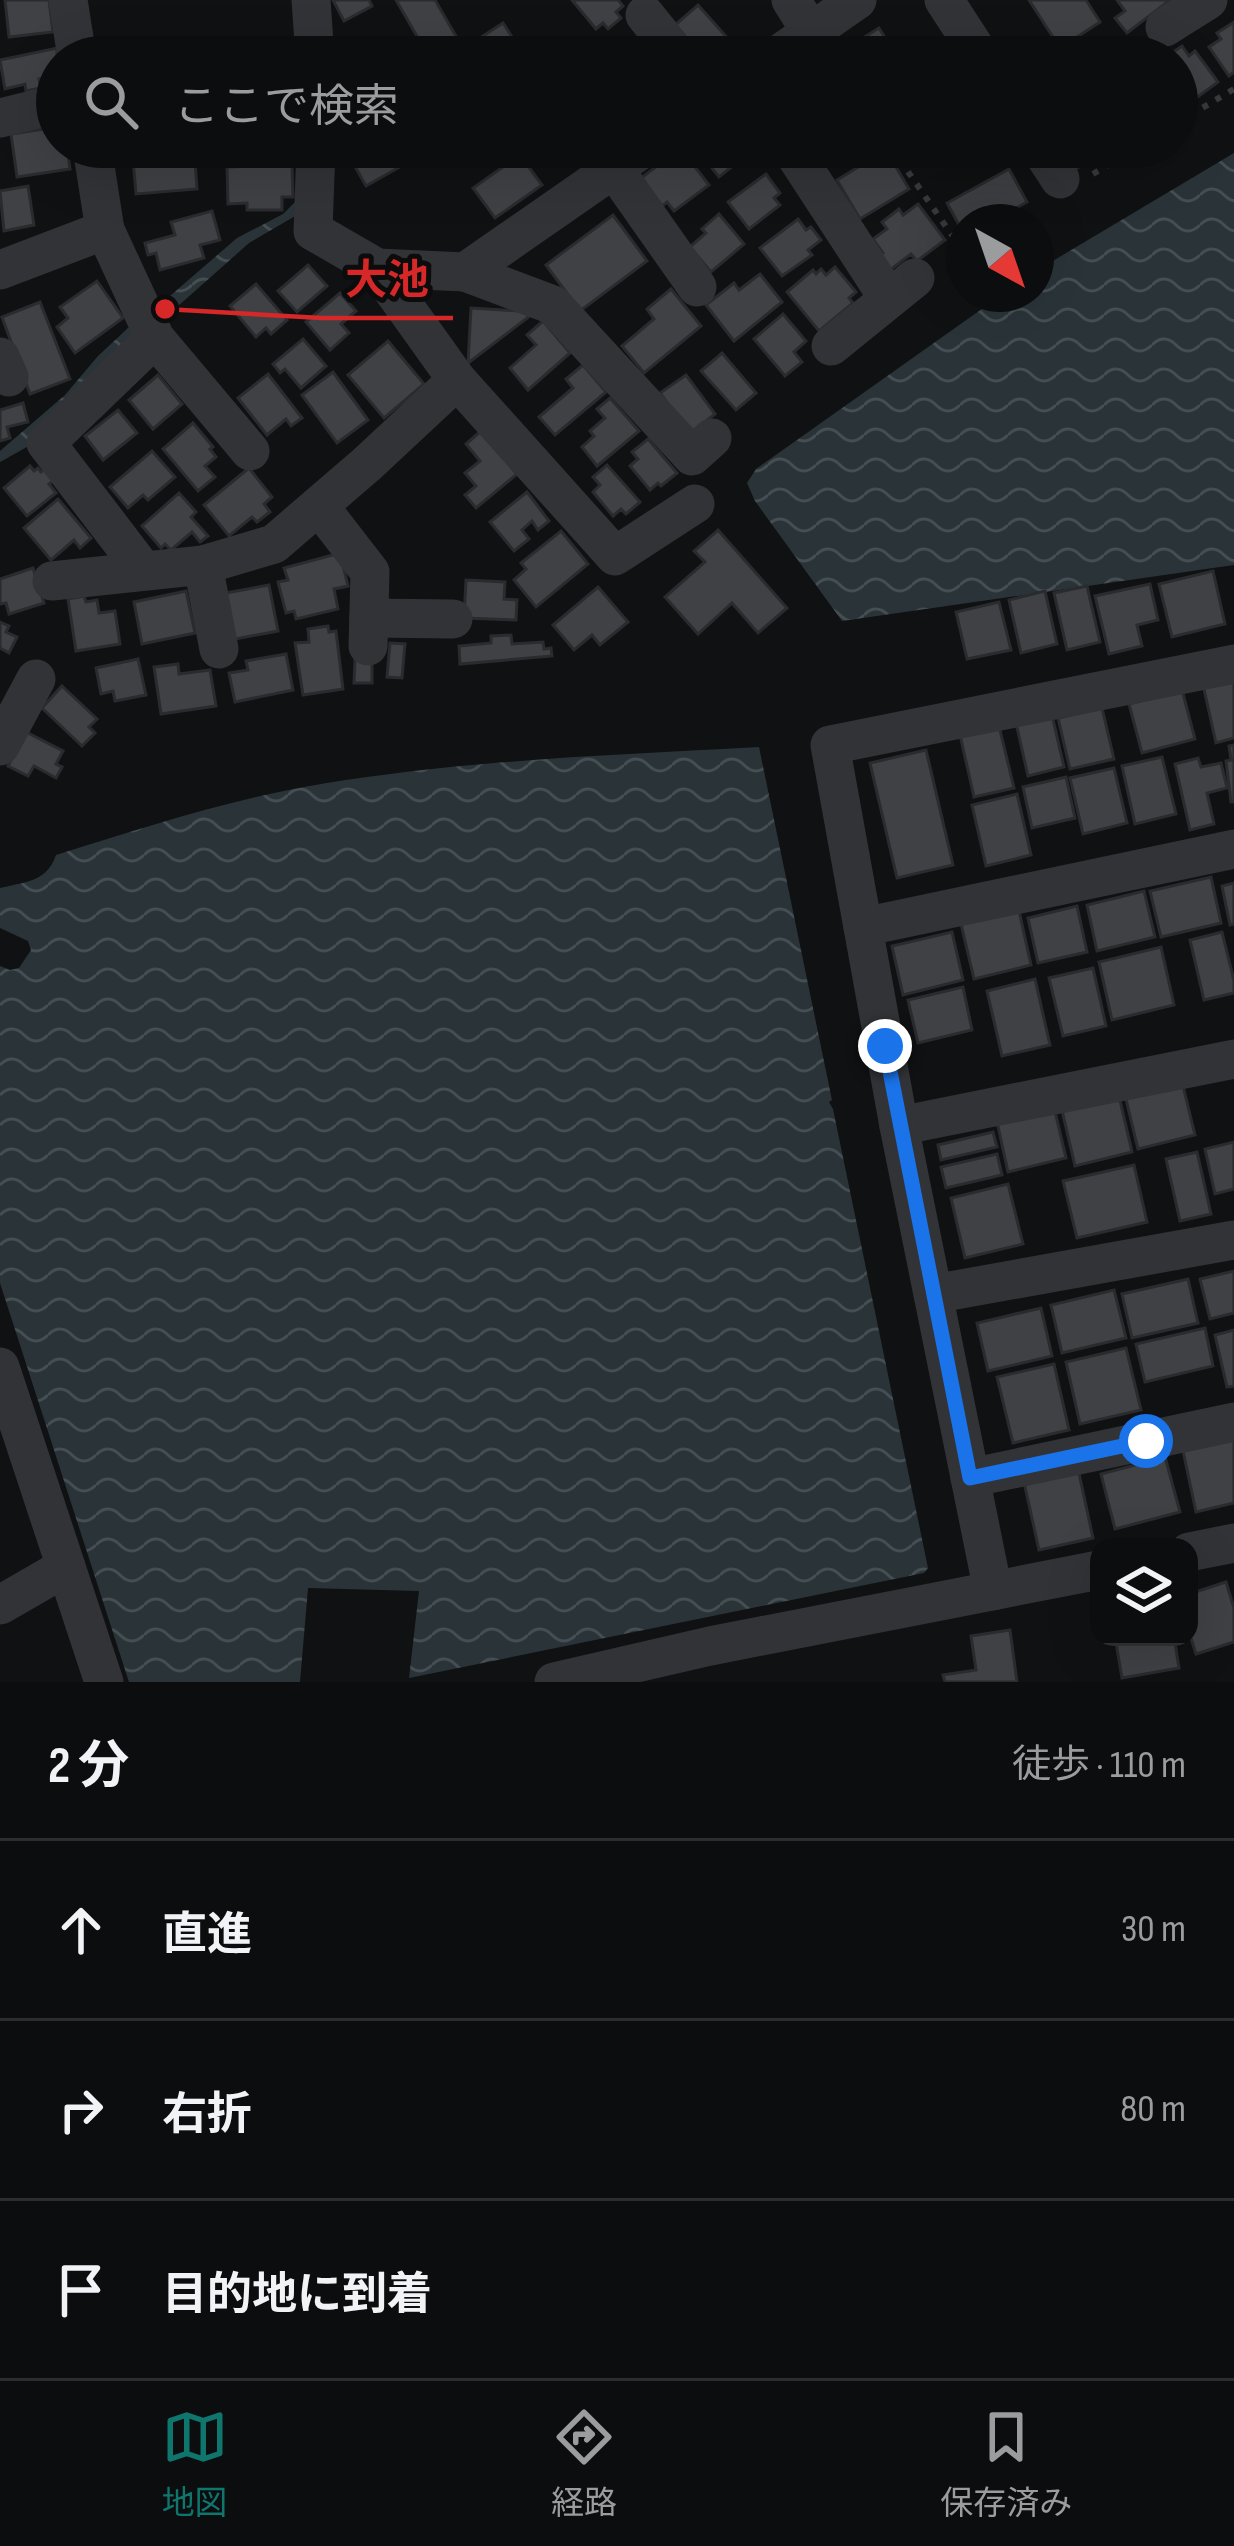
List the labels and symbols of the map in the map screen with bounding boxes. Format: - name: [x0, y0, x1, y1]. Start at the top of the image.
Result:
- north arrow: [946, 204, 1054, 312]
- callout: 大池: [321, 240, 453, 318]
- text: 大池: [345, 256, 429, 307]
- route end: [858, 1019, 912, 1073]
- route start: [1119, 1414, 1173, 1468]

